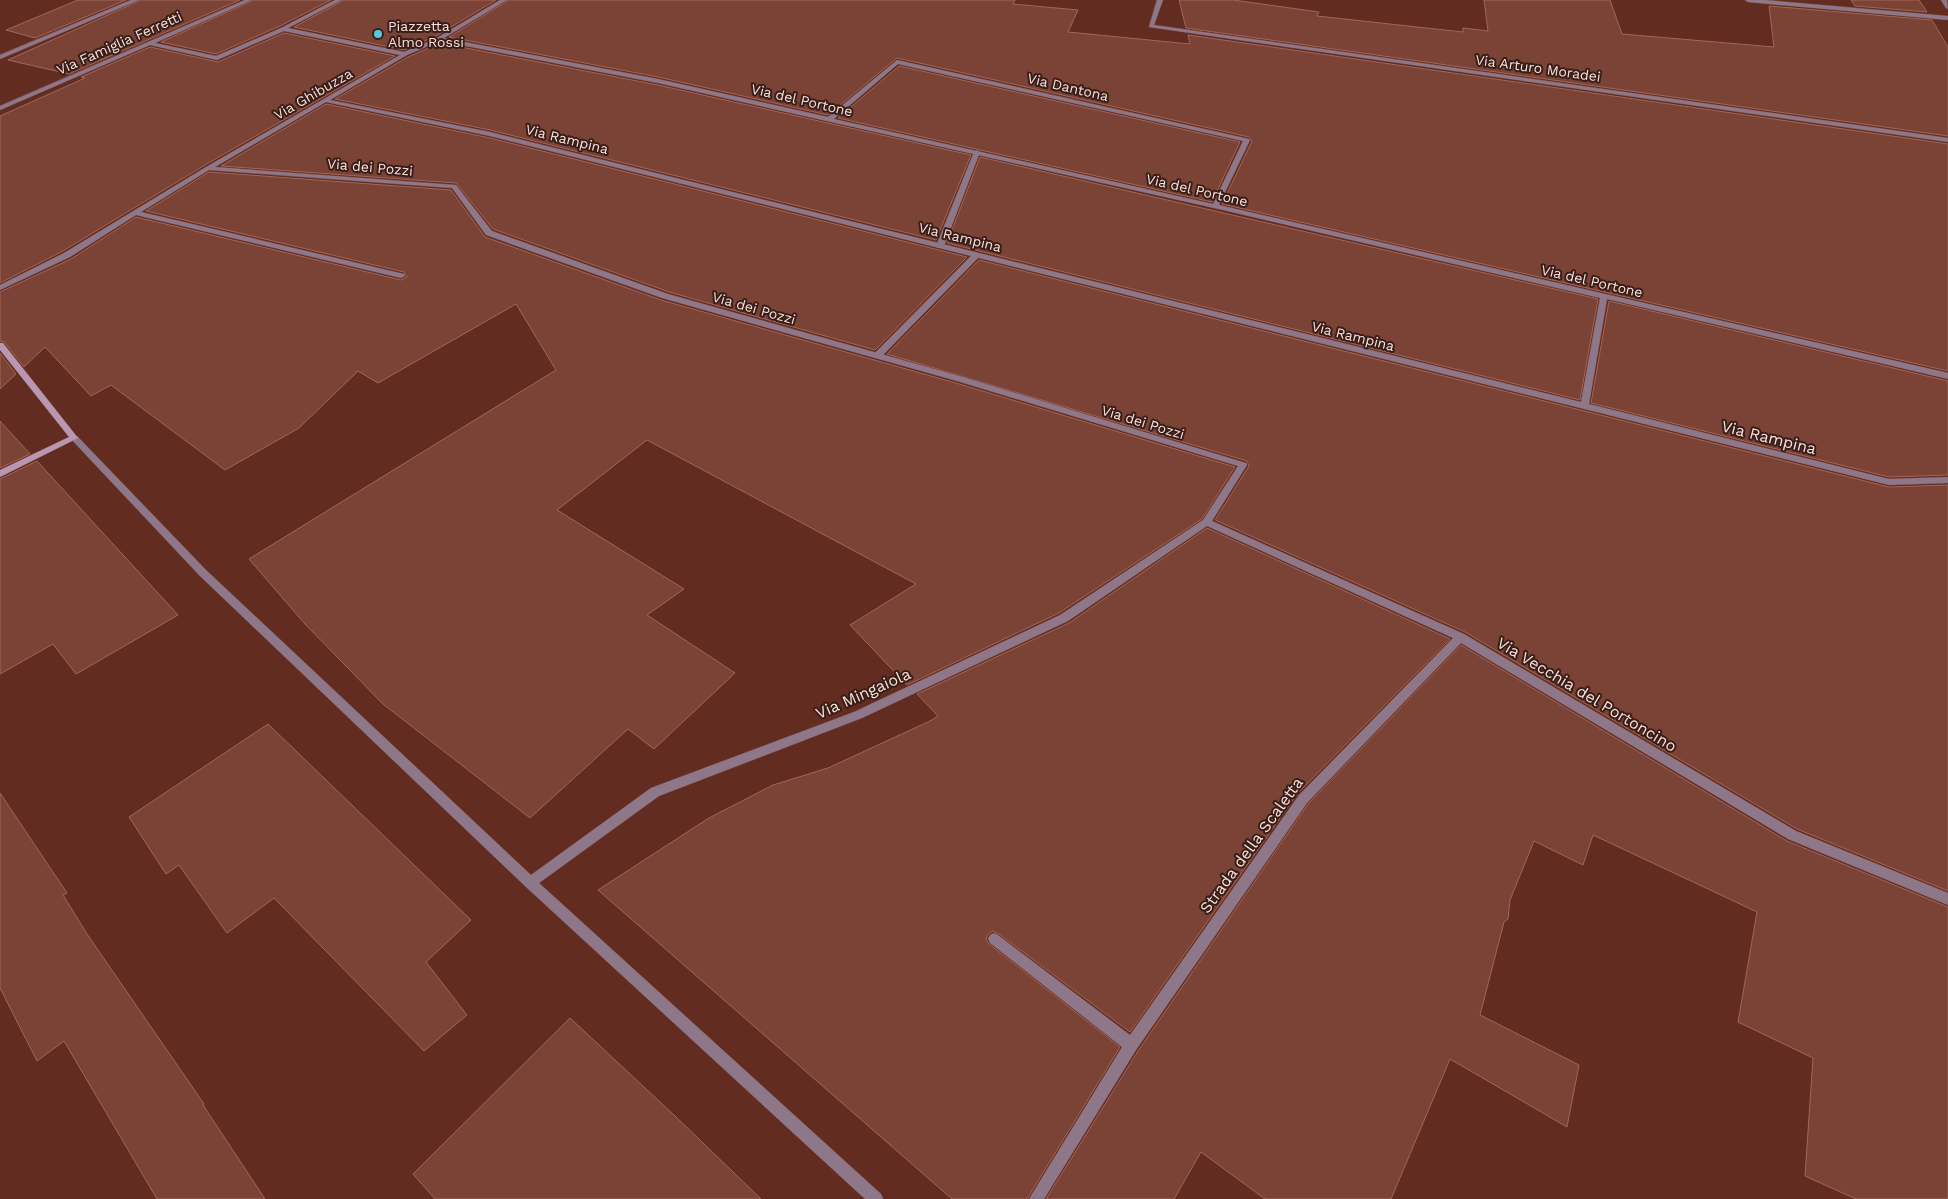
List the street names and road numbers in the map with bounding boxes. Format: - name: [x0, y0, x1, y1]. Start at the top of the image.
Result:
- street label: Via Famiglia Ferretti: [54, 8, 184, 78]
- street label: Via Arturo Moradei: [1474, 51, 1602, 85]
- street label: Via Ghibuzza: [271, 65, 355, 123]
- street label: Via Dantona: [1026, 70, 1110, 104]
- street label: Via del Portone: [750, 81, 854, 119]
- street label: Via Rampina: [524, 121, 610, 157]
- street label: Via dei Pozzi: [327, 155, 413, 179]
- street label: Via del Portone: [1145, 171, 1249, 209]
- street label: Via Rampina: [917, 219, 1003, 255]
- street label: Via del Portone: [1540, 262, 1644, 300]
- street label: Via dei Pozzi: [711, 288, 797, 328]
- street label: Via Rampina: [1310, 318, 1396, 354]
- street label: Via dei Pozzi: [1100, 402, 1186, 442]
- street label: Via Rampina: [1720, 417, 1818, 458]
- street label: Via Vecchia del Portoncino: [1493, 633, 1680, 756]
- street label: Via Mingaiola: [813, 664, 914, 723]
- street label: Strada della Scaletta: [1196, 774, 1307, 917]

